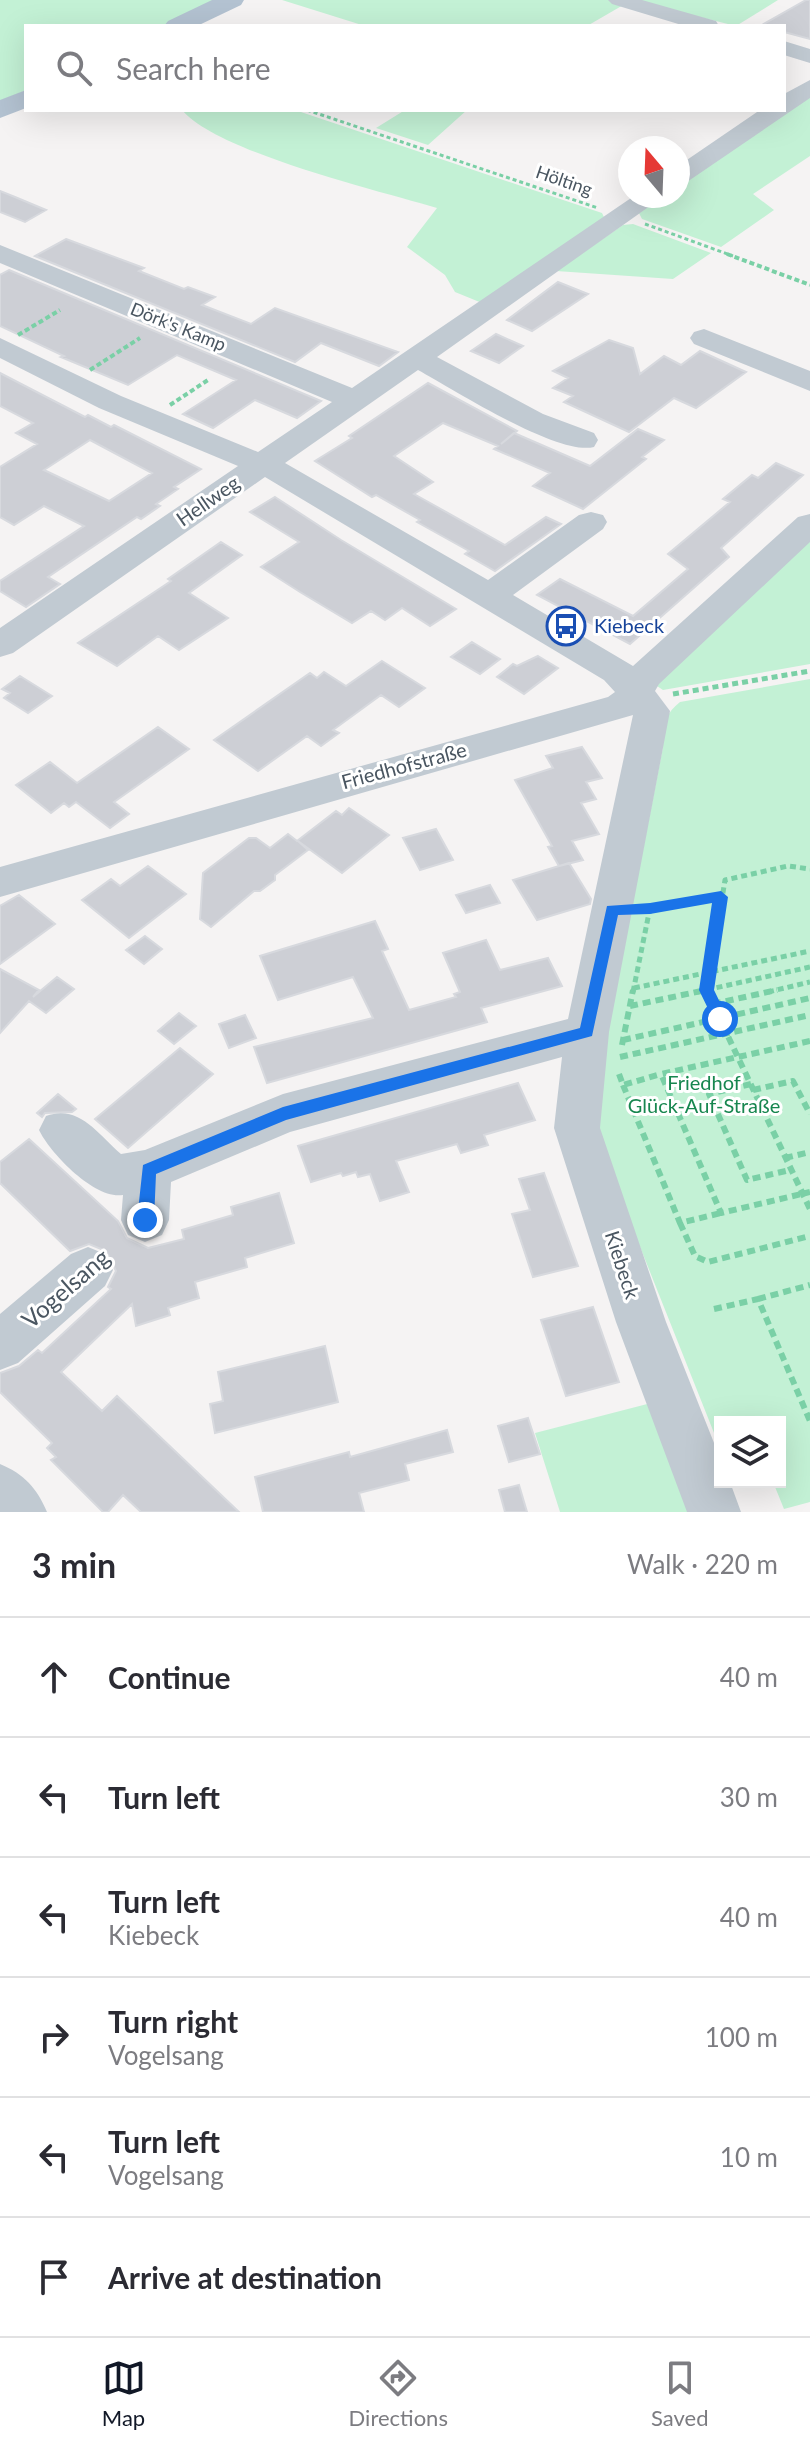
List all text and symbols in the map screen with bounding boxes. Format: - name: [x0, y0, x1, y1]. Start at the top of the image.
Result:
- search box: [24, 24, 786, 112]
- icon: search: [52, 46, 96, 90]
- text: Search here: [116, 50, 271, 86]
- north arrow: [618, 136, 690, 208]
- street label: Hölting: [533, 160, 596, 200]
- street label: Dörk's Kamp: [127, 297, 229, 355]
- street label: Hellweg: [171, 470, 244, 531]
- bus stop icon: Kiebeck: [545, 605, 587, 647]
- place label: Kiebeck: [594, 613, 665, 637]
- street label: Friedhofstraße: [339, 737, 469, 793]
- route start: [702, 1001, 738, 1037]
- park label: Friedhof Glück-Auf-Straße: [628, 1070, 780, 1117]
- route end: [127, 1202, 163, 1238]
- street label: Kiebeck: [601, 1228, 645, 1303]
- street label: Vogelsang: [15, 1242, 115, 1334]
- map controls: [714, 1416, 786, 1488]
- button: layers: [714, 1416, 786, 1488]
- text: 3 min: [32, 1544, 116, 1585]
- text: Walk · 220 m: [627, 1548, 778, 1580]
- icon: ahead: [32, 1655, 76, 1699]
- text: Continue: [108, 1659, 231, 1695]
- text: 40 m: [720, 1661, 778, 1693]
- icon: left: [32, 1775, 76, 1819]
- text: Turn left: [108, 1779, 220, 1815]
- text: 30 m: [720, 1781, 778, 1813]
- text: Turn left: [108, 1883, 220, 1919]
- icon: left: [32, 1895, 76, 1939]
- text: 40 m: [720, 1901, 778, 1933]
- text: Kiebeck: [108, 1919, 199, 1951]
- text: Turn right: [108, 2003, 238, 2039]
- icon: right: [32, 2015, 76, 2059]
- text: 100 m: [705, 2021, 778, 2053]
- text: Vogelsang: [108, 2039, 224, 2071]
- text: Turn left: [108, 2123, 220, 2159]
- icon: left: [32, 2135, 76, 2179]
- text: 10 m: [720, 2141, 778, 2173]
- text: Vogelsang: [108, 2159, 224, 2191]
- icon: arrive: [32, 2255, 76, 2299]
- text: Arrive at destination: [108, 2259, 382, 2295]
- tab: Map: [102, 2356, 146, 2431]
- tab: Directions: [349, 2356, 448, 2431]
- tab: Saved: [651, 2356, 708, 2431]

